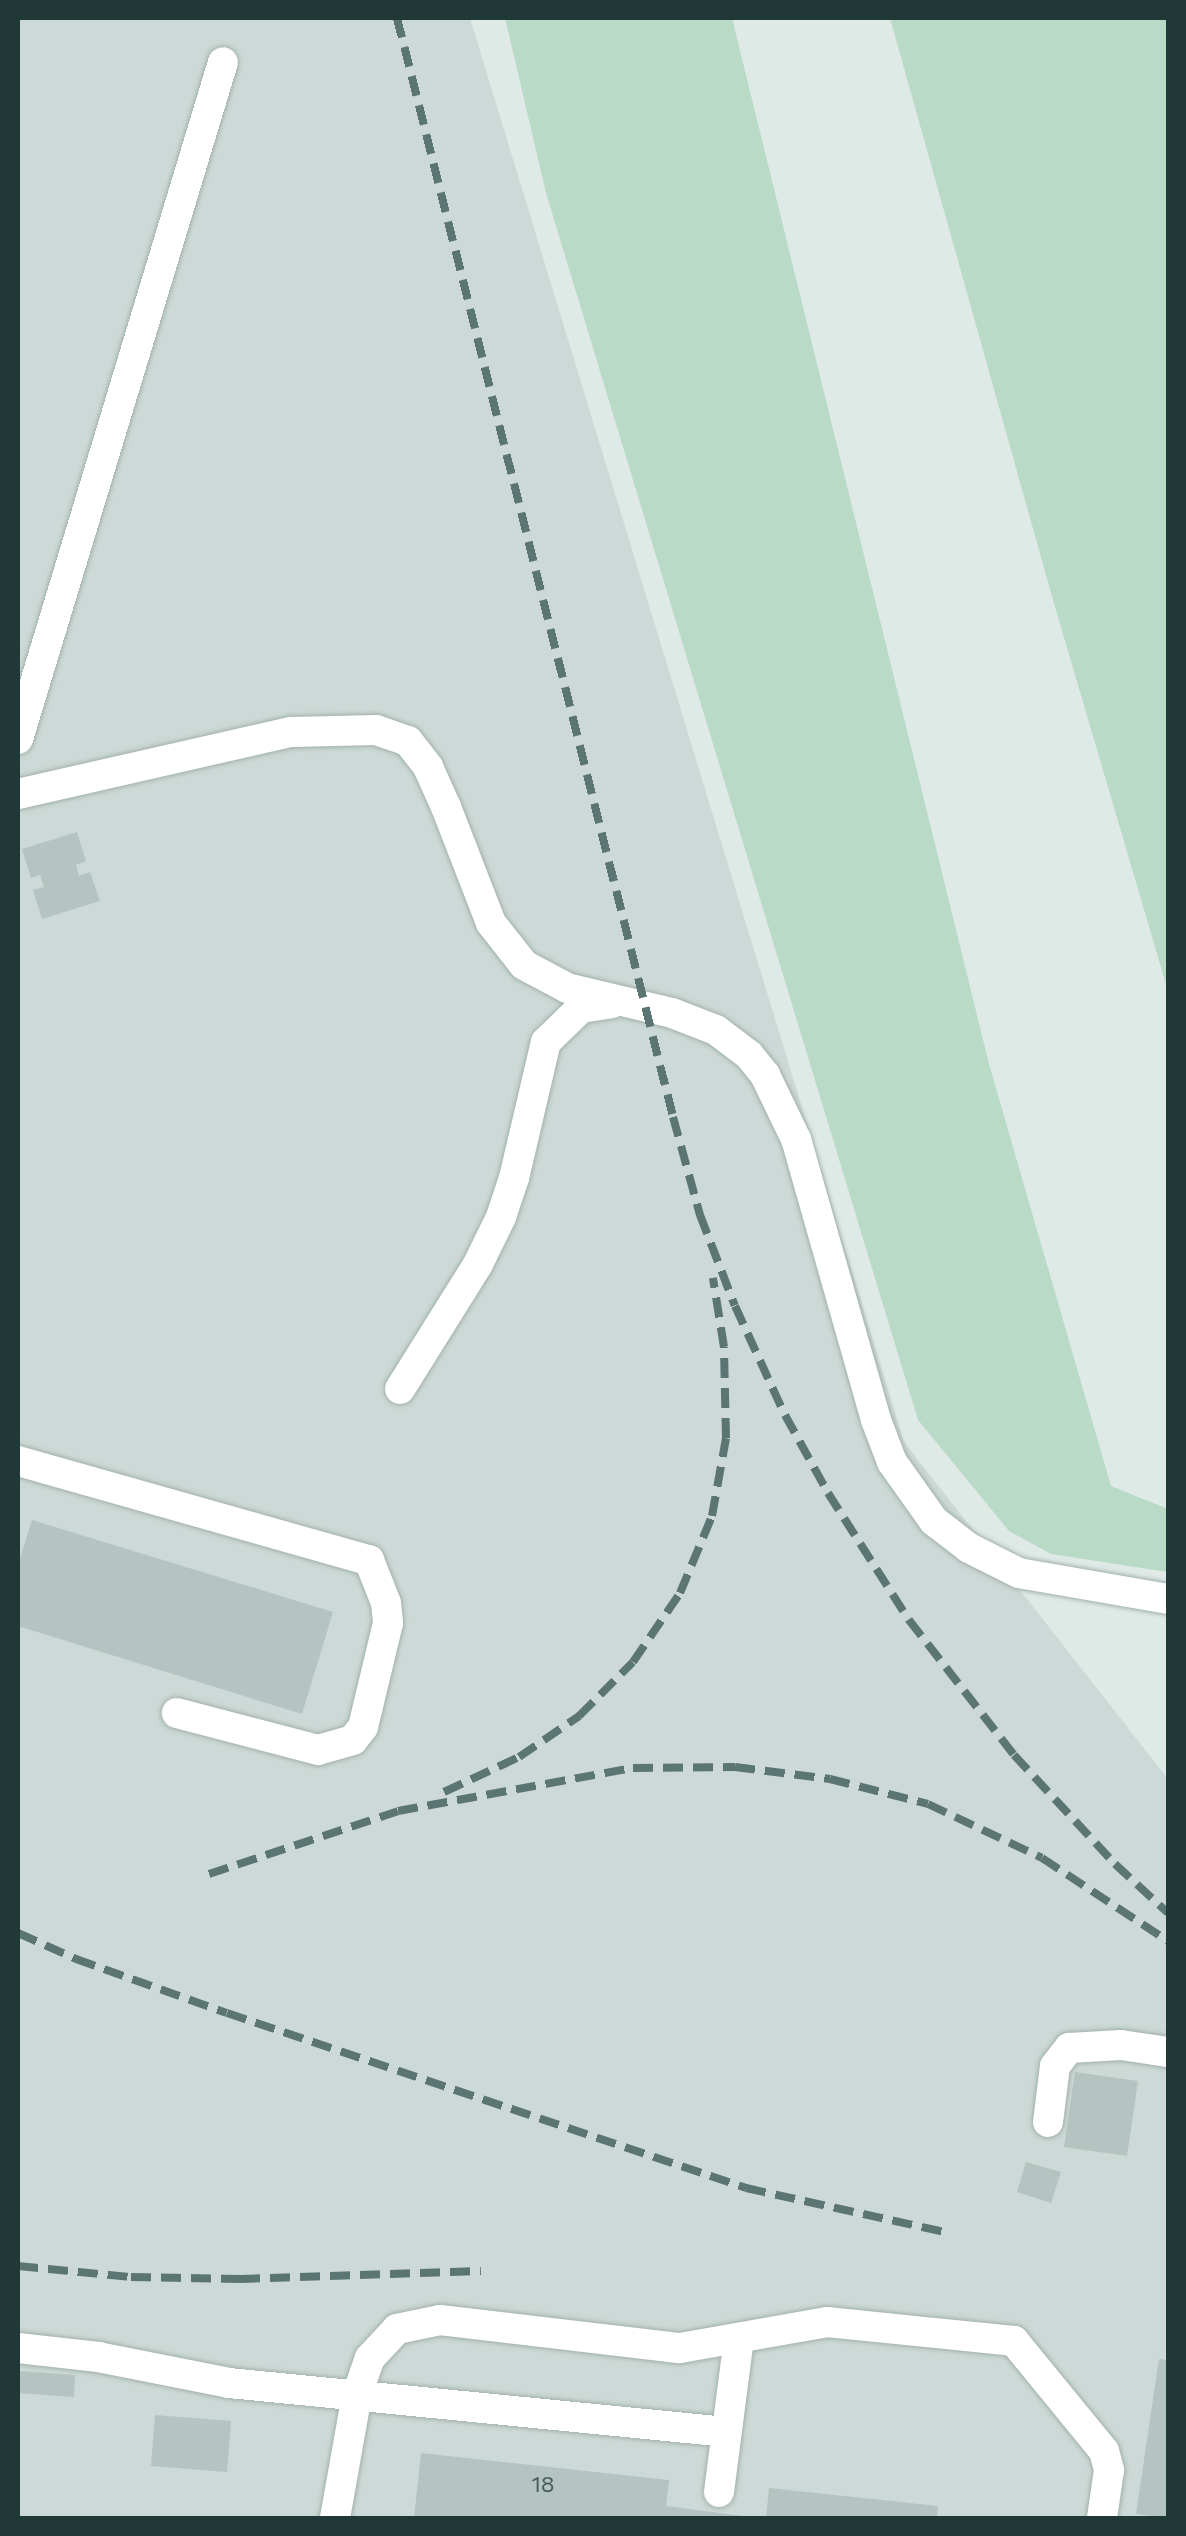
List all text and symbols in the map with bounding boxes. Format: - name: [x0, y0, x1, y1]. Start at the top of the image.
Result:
- house number: 18: [532, 2471, 554, 2497]

